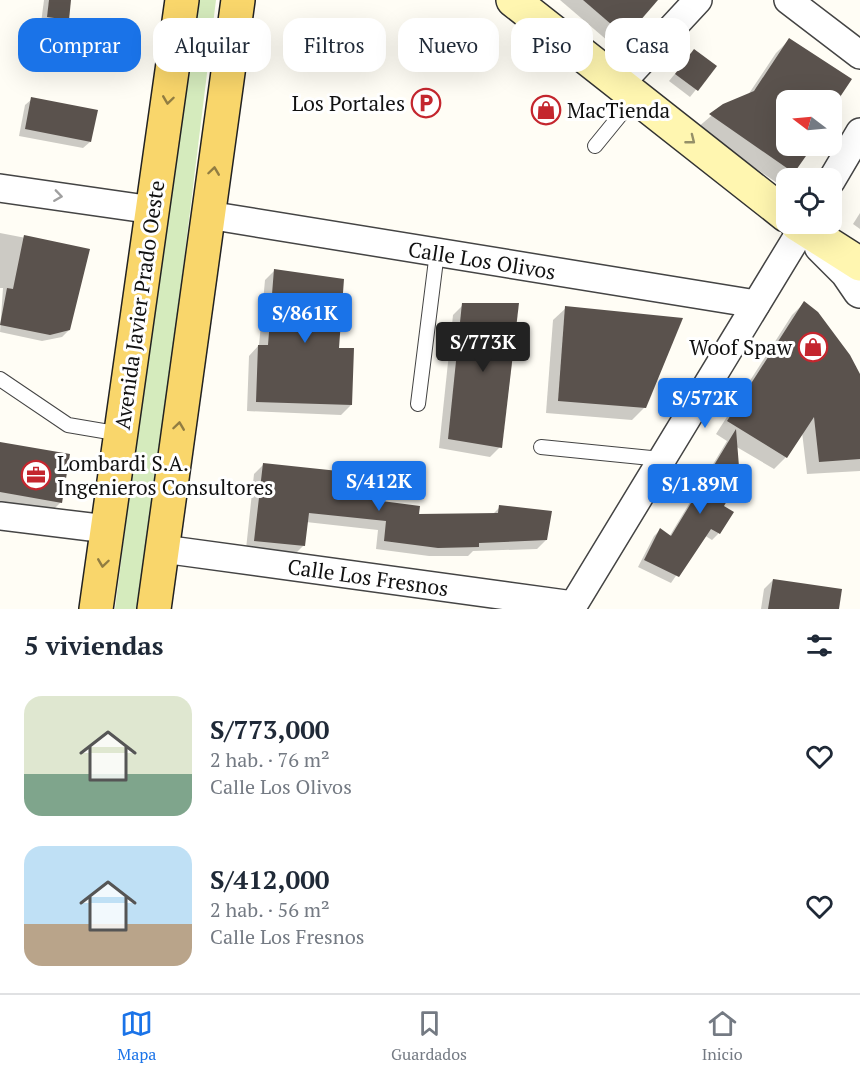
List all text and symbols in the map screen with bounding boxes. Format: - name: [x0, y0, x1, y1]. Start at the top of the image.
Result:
- chip: Comprar: [18, 18, 141, 72]
- chip: Alquilar: [153, 18, 271, 72]
- chip: Filtros: [283, 18, 386, 72]
- chip: Nuevo: [398, 18, 499, 72]
- chip: Piso: [511, 18, 593, 72]
- chip: Casa: [605, 18, 690, 72]
- parking icon: Los Portales: [410, 87, 442, 119]
- place label: Los Portales: [292, 89, 405, 117]
- north arrow: [776, 90, 842, 156]
- map controls: [776, 90, 842, 234]
- shop icon: MacTienda: [530, 94, 562, 126]
- one-way arrow: [162, 95, 174, 104]
- place label: MacTienda: [567, 96, 671, 124]
- one-way arrow: [684, 133, 695, 144]
- one-way arrow: [208, 166, 220, 175]
- button: locate: [776, 168, 842, 234]
- street label: Avenida Javier Prado Oeste: [108, 179, 170, 431]
- one-way arrow: [53, 190, 63, 202]
- street label: Calle Los Olivos: [406, 235, 558, 285]
- pin: S/861K: [256, 293, 354, 344]
- text: S/861K: [272, 299, 338, 326]
- pin: S/773K: [434, 322, 532, 373]
- text: S/773K: [450, 328, 516, 355]
- shop icon: Woof Spaw: [797, 331, 829, 363]
- place label: Woof Spaw: [689, 333, 793, 361]
- pin: S/572K: [656, 378, 754, 429]
- text: S/572K: [672, 384, 738, 411]
- one-way arrow: [173, 422, 185, 431]
- place label: Lombardi S.A. Ingenieros Consultores: [57, 449, 273, 501]
- office icon: Lombardi S.A. Ingenieros Consultores: [20, 459, 52, 491]
- pin: S/412K: [330, 461, 428, 512]
- pin: S/1.89M: [645, 464, 755, 515]
- text: S/412K: [346, 467, 412, 494]
- text: S/1.89M: [662, 470, 738, 497]
- street label: Calle Los Fresnos: [286, 552, 450, 602]
- one-way arrow: [97, 558, 109, 568]
- text: 5 viviendas: [24, 628, 164, 662]
- icon: filters: [803, 629, 836, 662]
- text: S/773,000: [210, 712, 330, 746]
- icon: home: [72, 720, 144, 792]
- icon: heart: [803, 740, 836, 773]
- text: 2 hab. · 76 m²: [210, 746, 330, 773]
- text: Calle Los Olivos: [210, 773, 352, 800]
- text: S/412,000: [210, 862, 330, 896]
- icon: home: [72, 870, 144, 942]
- icon: heart: [803, 890, 836, 923]
- text: 2 hab. · 56 m²: [210, 896, 330, 923]
- text: Calle Los Fresnos: [210, 923, 364, 950]
- tab: Mapa: [117, 1007, 156, 1065]
- tab: Guardados: [391, 1007, 467, 1065]
- tab: Inicio: [702, 1007, 743, 1065]

